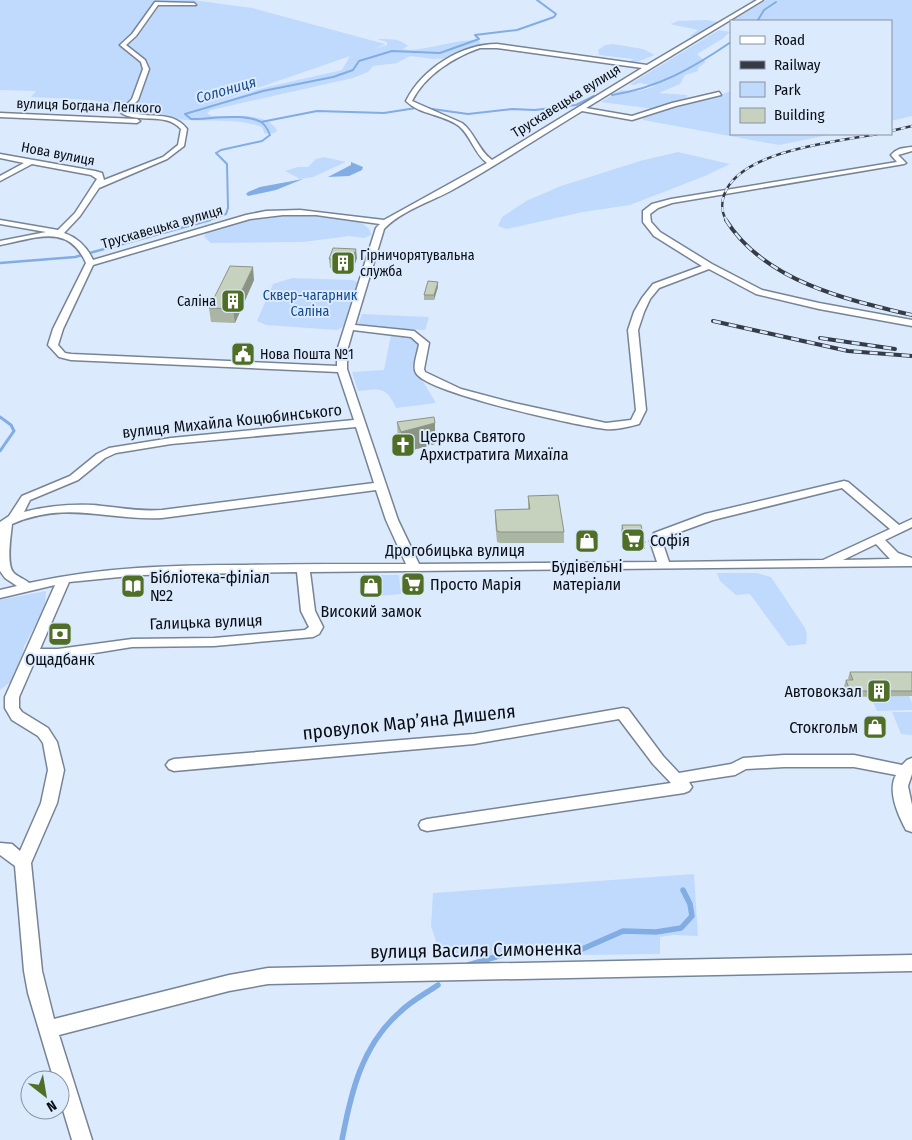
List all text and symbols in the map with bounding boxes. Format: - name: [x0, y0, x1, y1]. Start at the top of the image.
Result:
- legend: [730, 20, 892, 135]
- text: Road: [774, 31, 805, 49]
- text: Railway: [774, 56, 821, 74]
- street label: Трускавецька вулиця: [508, 61, 624, 141]
- water label: Солониця: [194, 73, 258, 107]
- text: Park: [774, 81, 801, 99]
- street label: вулиця Богдана Лепкого: [16, 95, 162, 117]
- text: Building: [774, 106, 825, 124]
- street label: Нова вулиця: [20, 139, 96, 169]
- street label: Трускавецька вулиця: [99, 202, 225, 252]
- place label: Гірничорятувальна служба: [360, 247, 475, 280]
- building icon: Гірничорятувальна служба: [330, 250, 356, 276]
- park label: Сквер-чагарник Саліна: [263, 287, 358, 320]
- building icon: Саліна: [220, 288, 246, 314]
- place label: Саліна: [177, 293, 216, 310]
- public building icon: Нова Пошта №1: [230, 341, 256, 367]
- place label: Нова Пошта №1: [260, 346, 354, 363]
- street label: вулиця Михайла Коцюбинського: [121, 400, 343, 442]
- place label: Церква Святого Архистратига Михаїла: [420, 427, 569, 464]
- church icon: Церква Святого Архистратига Михаїла: [390, 432, 416, 458]
- supermarket icon: Софія: [620, 527, 646, 553]
- shop icon: Будівельні матеріали: [574, 528, 600, 554]
- place label: Софія: [650, 531, 690, 550]
- street label: Дрогобицька вулиця: [384, 541, 525, 560]
- place label: Будівельні матеріали: [551, 557, 623, 594]
- place label: Бібліотека-філіал №2: [150, 568, 270, 605]
- supermarket icon: Просто Марія: [400, 571, 426, 597]
- library icon: Бібліотека-філіал №2: [120, 573, 146, 599]
- shop icon: Високий замок: [358, 573, 384, 599]
- place label: Просто Марія: [430, 575, 521, 594]
- place label: Високий замок: [320, 602, 422, 621]
- street label: Галицька вулиця: [149, 611, 263, 633]
- bank icon: Ощадбанк: [47, 621, 73, 647]
- place label: Ощадбанк: [25, 650, 95, 669]
- building icon: Автовокзал: [866, 678, 892, 704]
- place label: Автовокзал: [784, 682, 862, 701]
- street label: провулок Марʼяна Дишеля: [301, 699, 517, 745]
- shop icon: Стокгольм: [862, 714, 888, 740]
- place label: Стокгольм: [789, 718, 858, 737]
- street label: вулиця Василя Симоненка: [370, 937, 582, 963]
- north arrow: [20, 1070, 70, 1120]
- text: N: [43, 1096, 59, 1115]

